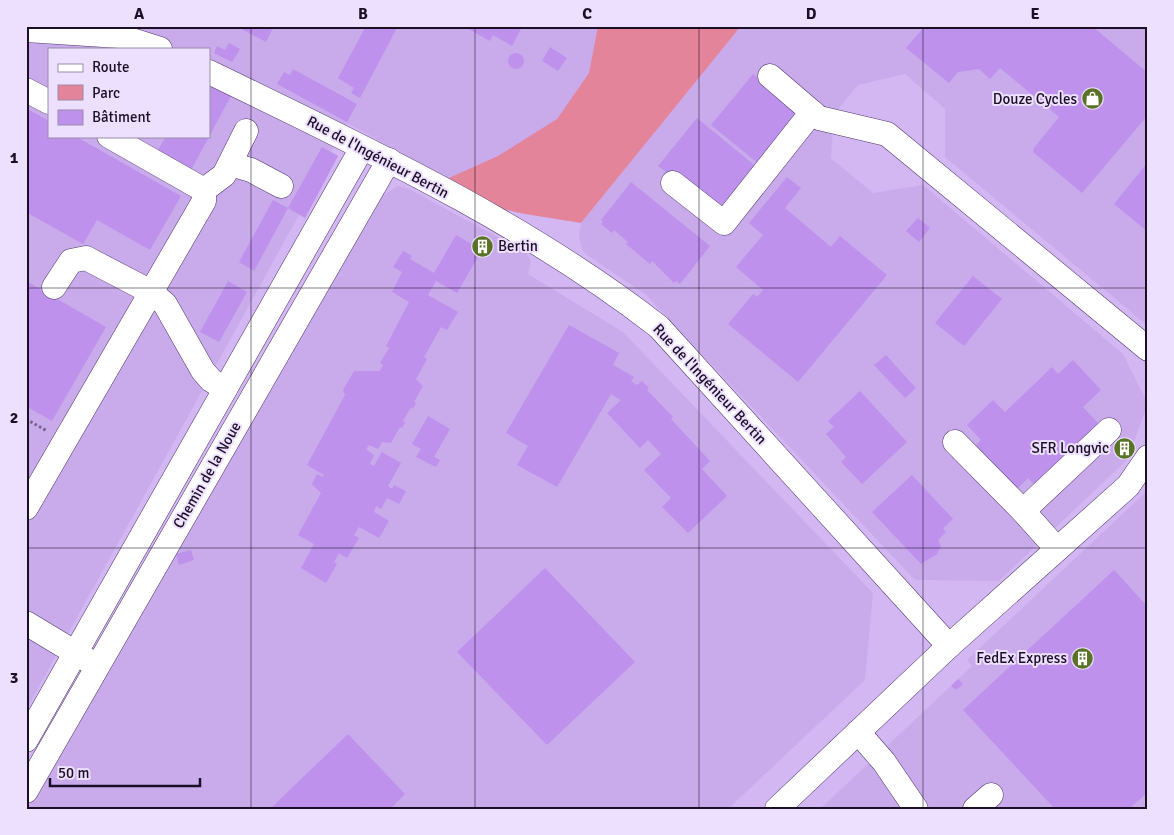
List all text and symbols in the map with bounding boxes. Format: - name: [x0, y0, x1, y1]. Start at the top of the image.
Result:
- text: A: [134, 4, 145, 24]
- text: B: [358, 4, 368, 24]
- text: C: [582, 4, 592, 24]
- text: D: [806, 4, 817, 24]
- text: E: [1030, 4, 1040, 24]
- legend: [48, 48, 210, 138]
- text: Route: [92, 58, 129, 76]
- text: Parc: [92, 84, 120, 102]
- shop icon: Douze Cycles: [1081, 87, 1105, 111]
- place label: Douze Cycles: [993, 90, 1077, 108]
- text: Bâtiment: [92, 108, 151, 126]
- street label: Rue de l'Ingénieur Bertin: [304, 112, 452, 202]
- text: 1: [10, 148, 19, 168]
- building icon: Bertin: [470, 234, 494, 258]
- place label: Bertin: [498, 237, 538, 255]
- street label: Rue de l'Ingénieur Bertin: [649, 320, 771, 448]
- text: 2: [10, 408, 18, 428]
- street label: Chemin de la Noue: [169, 419, 245, 531]
- building icon: SFR Longvic: [1113, 436, 1137, 460]
- place label: SFR Longvic: [1031, 439, 1109, 457]
- building icon: FedEx Express: [1071, 646, 1095, 670]
- place label: FedEx Express: [976, 649, 1067, 667]
- text: 3: [10, 668, 18, 688]
- scale bar: [50, 755, 200, 787]
- text: 50 m: [58, 764, 89, 782]

